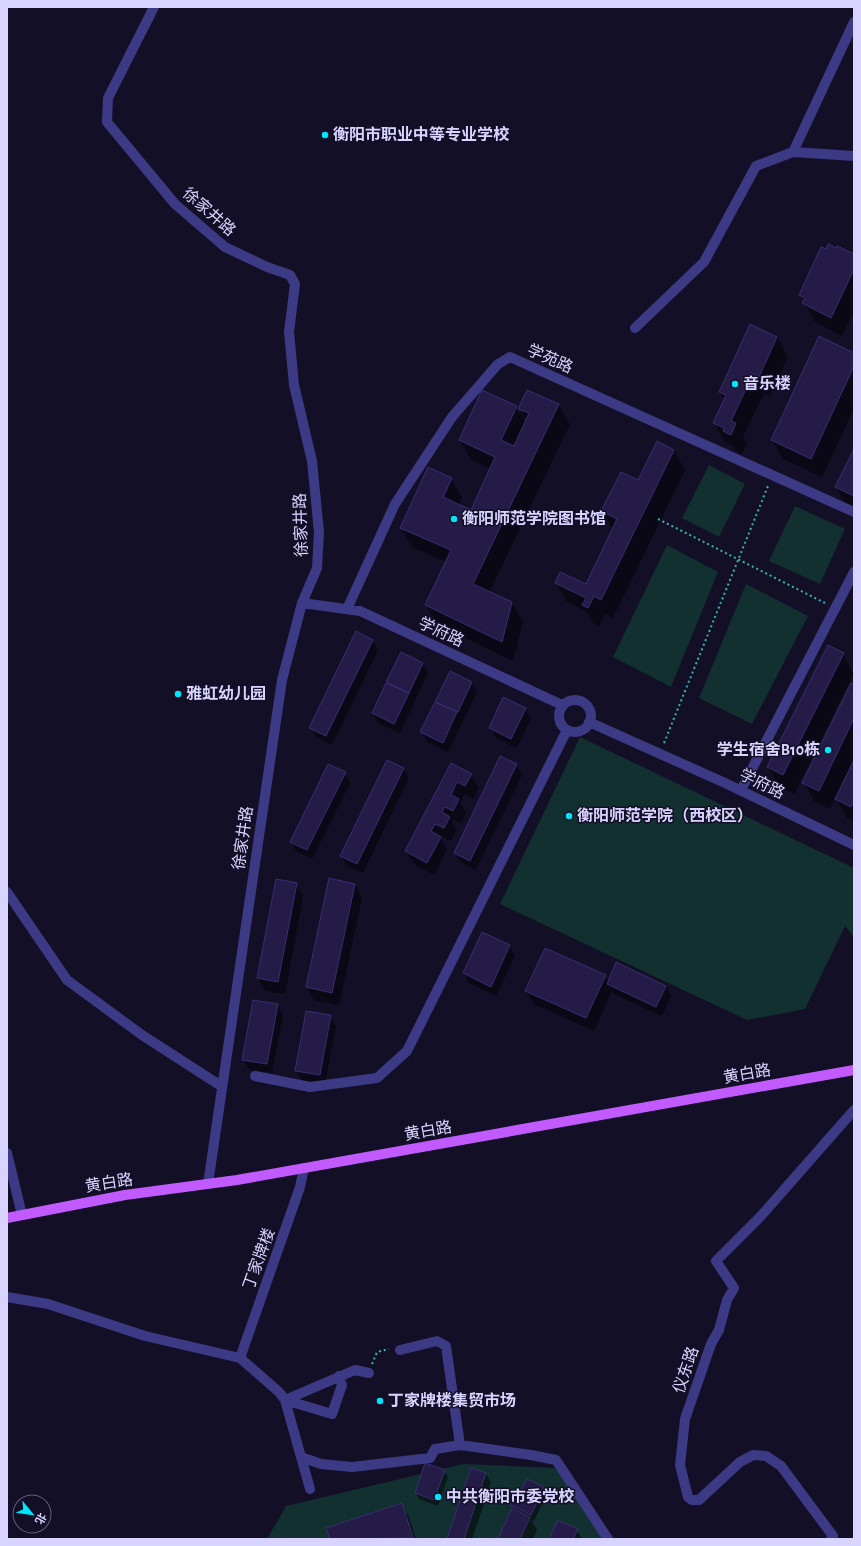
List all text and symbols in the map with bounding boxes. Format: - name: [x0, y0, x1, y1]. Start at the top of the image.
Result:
- place label: 衡阳市职业中等专业学校: [333, 125, 510, 143]
- marker: 衡阳市职业中等专业学校: [320, 130, 330, 140]
- street label: 徐家井路: [180, 184, 239, 239]
- street label: 学苑路: [525, 341, 576, 376]
- place label: 音乐楼: [743, 375, 791, 392]
- marker: 音乐楼: [730, 379, 740, 389]
- street label: 徐家井路: [291, 493, 310, 557]
- place label: 衡阳师范学院图书馆: [462, 510, 606, 527]
- marker: 衡阳师范学院图书馆: [449, 514, 459, 524]
- street label: 学府路: [416, 614, 467, 649]
- place label: 雅虹幼儿园: [186, 684, 266, 702]
- marker: 雅虹幼儿园: [173, 689, 183, 699]
- place label: 学生宿舍B10栋: [717, 740, 820, 758]
- marker: 学生宿舍B10栋: [823, 745, 833, 755]
- street label: 学府路: [737, 765, 788, 802]
- street label: 徐家井路: [230, 805, 255, 871]
- place label: 衡阳师范学院（西校区）: [577, 806, 753, 824]
- marker: 衡阳师范学院（西校区）: [564, 811, 574, 821]
- street label: 黄白路: [722, 1061, 772, 1086]
- street label: 黄白路: [403, 1118, 453, 1143]
- street label: 黄白路: [84, 1170, 134, 1195]
- street label: 丁家牌楼: [240, 1226, 277, 1292]
- street label: 仪东路: [670, 1344, 701, 1395]
- place label: 丁家牌楼集贸市场: [388, 1392, 516, 1409]
- marker: 丁家牌楼集贸市场: [375, 1396, 385, 1406]
- place label: 中共衡阳市委党校: [446, 1487, 575, 1505]
- marker: 中共衡阳市委党校: [433, 1492, 443, 1502]
- north arrow: [12, 1494, 52, 1534]
- text: 北: [33, 1511, 48, 1526]

